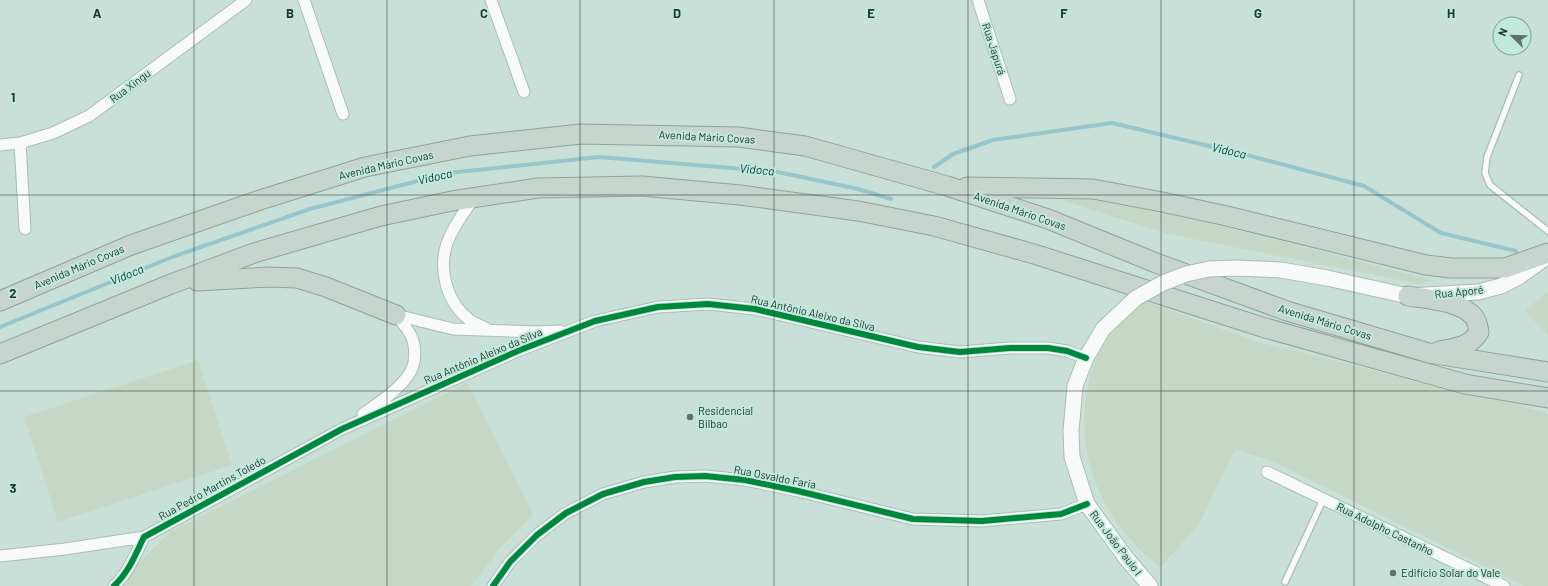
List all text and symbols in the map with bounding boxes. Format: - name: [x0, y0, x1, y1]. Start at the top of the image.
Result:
- text: A: [93, 5, 102, 21]
- text: B: [286, 5, 294, 21]
- text: C: [480, 5, 488, 21]
- text: D: [673, 5, 681, 21]
- text: E: [867, 5, 875, 21]
- text: F: [1060, 5, 1068, 21]
- text: G: [1254, 5, 1262, 21]
- text: H: [1447, 5, 1455, 21]
- north arrow: [1492, 16, 1532, 56]
- street label: Rua Japurá: [980, 21, 1009, 77]
- text: N: [1495, 26, 1510, 38]
- street label: Rua Xingu: [107, 66, 153, 105]
- text: 1: [11, 89, 15, 105]
- street label: Avenida Mário Covas: [658, 127, 756, 146]
- water label: Vidoca: [1211, 139, 1248, 161]
- street label: Avenida Mário Covas: [337, 147, 435, 182]
- water label: Vidoca: [739, 161, 775, 177]
- water label: Vidoca: [416, 165, 453, 187]
- street label: Avenida Mário Covas: [972, 189, 1068, 232]
- street label: Avenida Mário Covas: [32, 242, 126, 291]
- water label: Vidoca: [108, 261, 145, 287]
- street label: Rua Aporé: [1434, 282, 1484, 301]
- text: 2: [9, 285, 17, 301]
- street label: Rua Antônio Aleixo da Silva: [750, 292, 877, 333]
- street label: Avenida Mário Covas: [1277, 301, 1373, 342]
- street label: Rua Antônio Aleixo da Silva: [422, 325, 544, 386]
- place label: Residencial Bilbao: [698, 404, 753, 430]
- marker: Residencial Bilbao: [685, 412, 695, 422]
- street label: Rua Pedro Martins Toledo: [156, 453, 268, 522]
- street label: Rua Osvaldo Faria: [733, 462, 817, 491]
- text: 3: [9, 480, 17, 496]
- street label: Rua Adolpho Castanho: [1335, 499, 1436, 558]
- street label: Rua João Paulo I: [1088, 508, 1145, 578]
- place label: Edifício Solar do Vale: [1401, 566, 1501, 579]
- marker: Edifício Solar do Vale: [1388, 568, 1398, 578]

